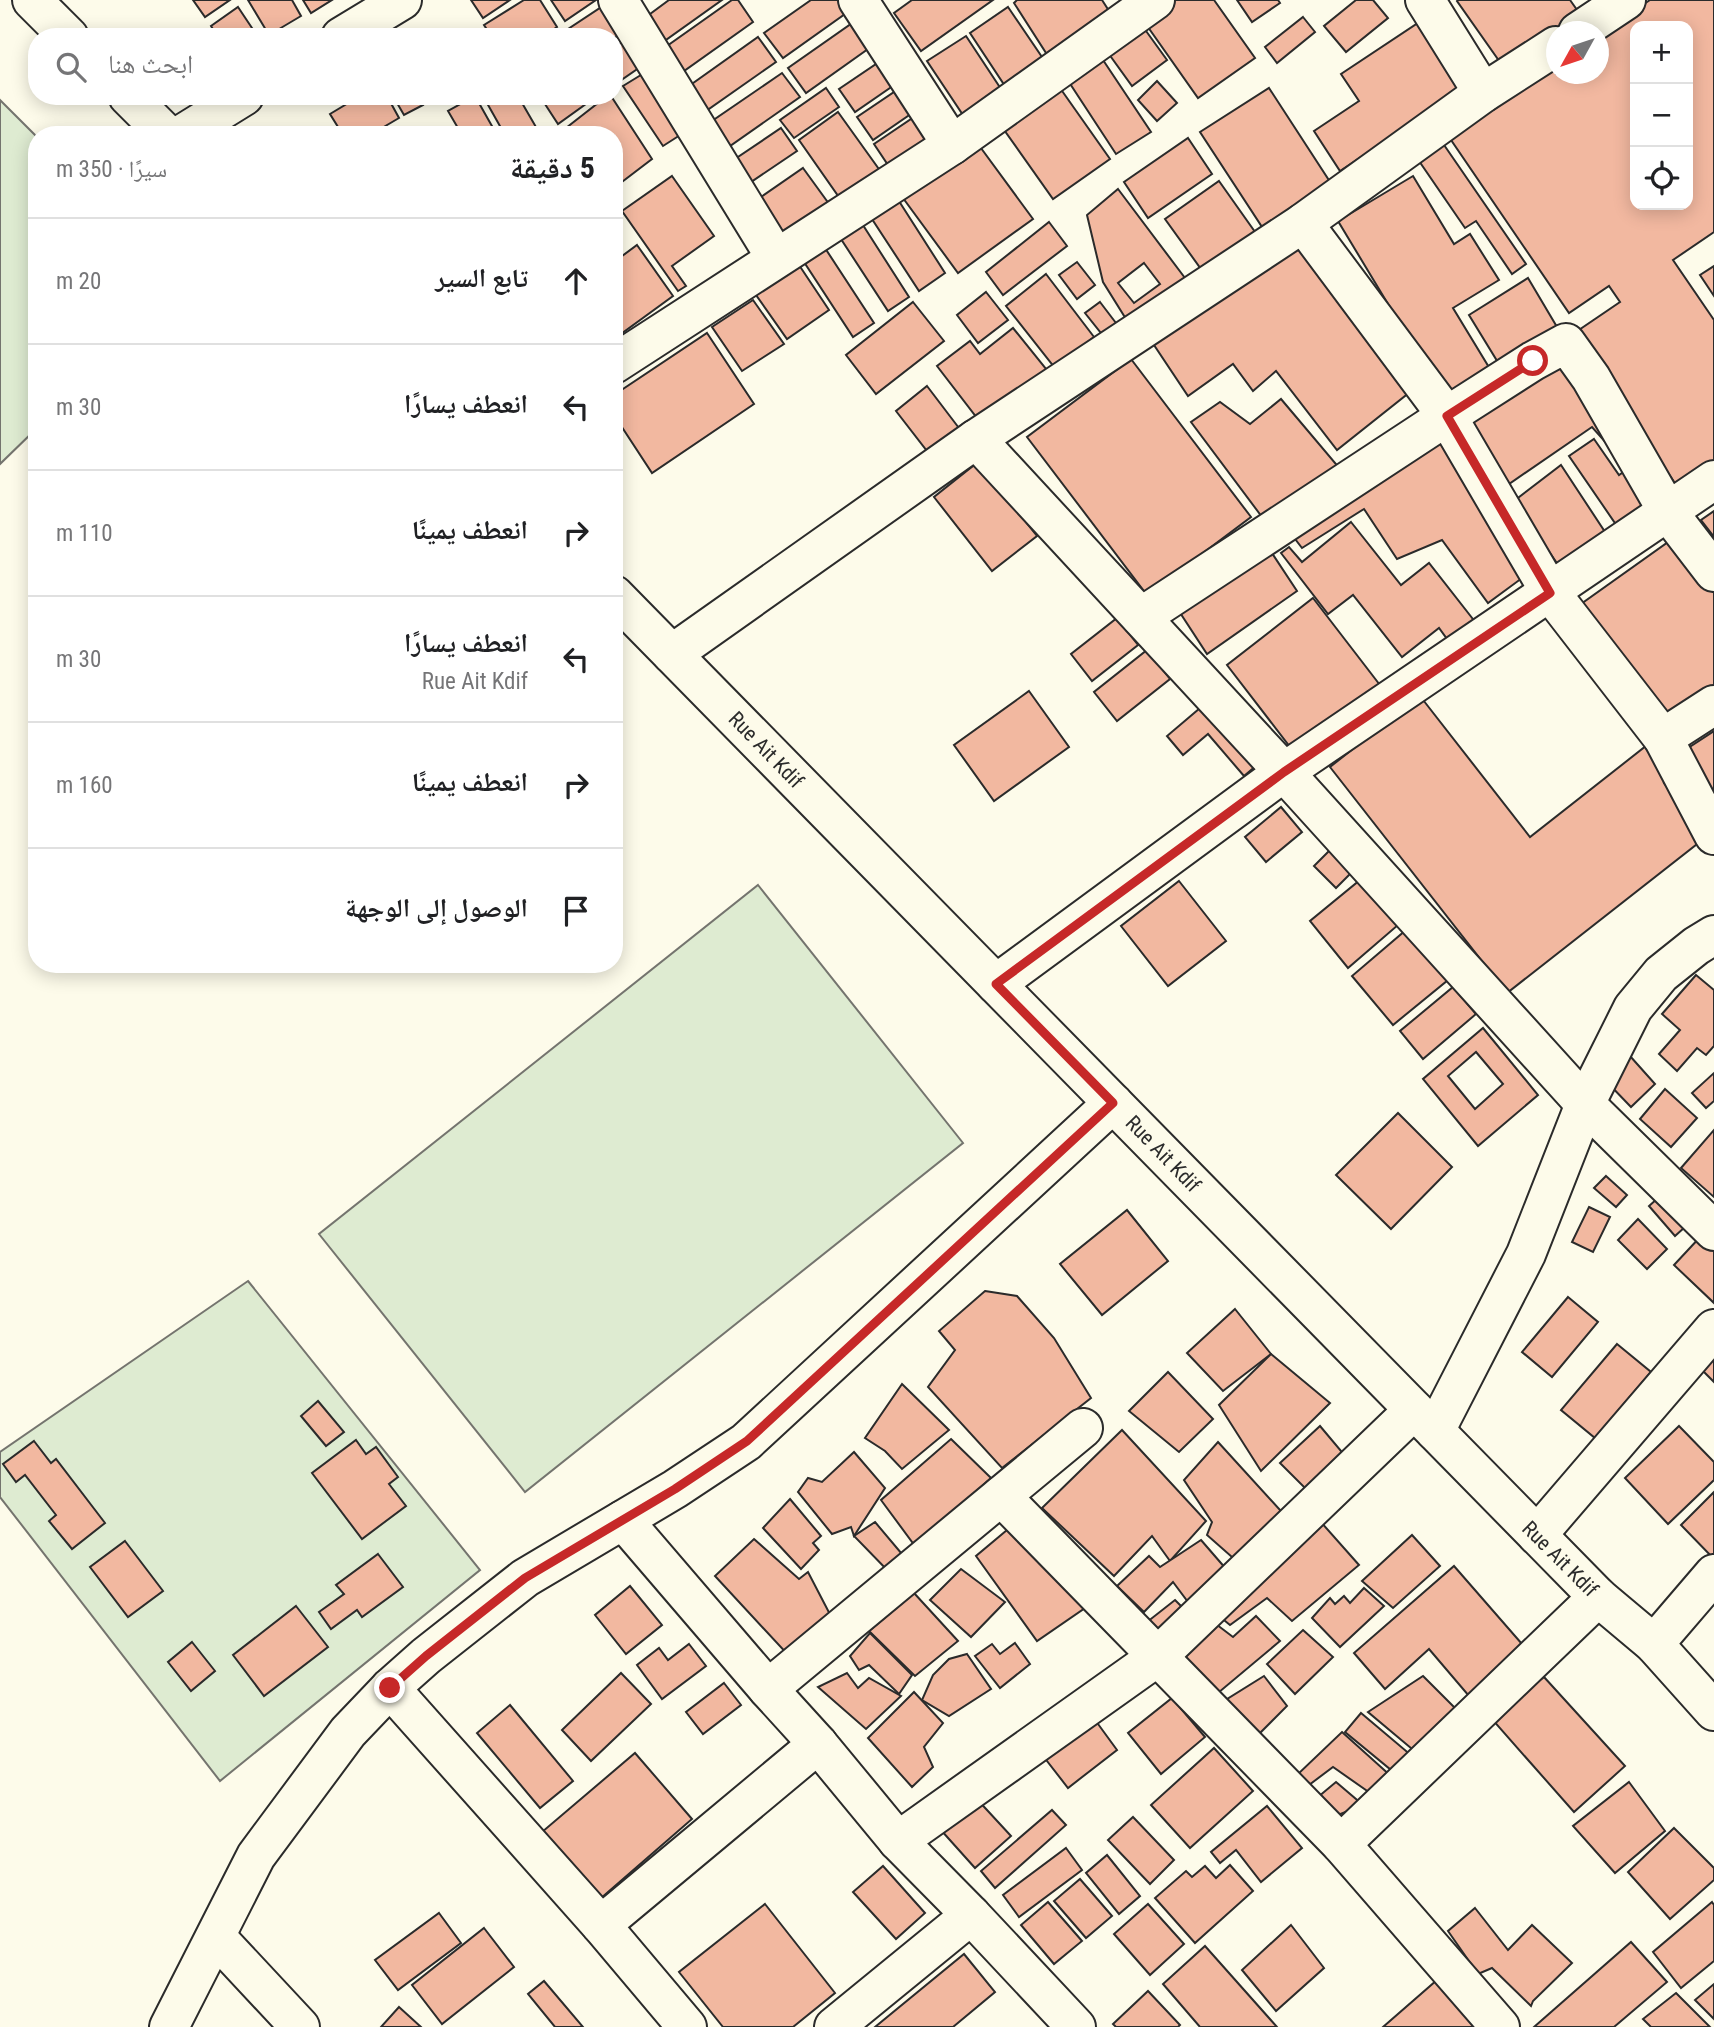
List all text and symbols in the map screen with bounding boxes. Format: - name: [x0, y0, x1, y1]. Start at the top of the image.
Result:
- north arrow: [1546, 21, 1609, 84]
- map controls: [1630, 21, 1693, 210]
- button: +: [1630, 21, 1693, 84]
- search box: [28, 28, 623, 105]
- icon: search: [52, 48, 90, 86]
- text: ابحث هنا: [108, 49, 193, 79]
- button: −: [1630, 84, 1693, 147]
- button: locate: [1630, 147, 1693, 210]
- text: 5 دقيقة: [510, 150, 595, 185]
- text: سيرًا · 350 m: [56, 156, 167, 183]
- icon: ahead: [557, 262, 595, 300]
- text: تابع السير: [435, 263, 528, 293]
- text: 20 m: [56, 268, 101, 295]
- route start: [1517, 345, 1548, 376]
- icon: left: [557, 388, 595, 426]
- text: انعطف يسارًا: [404, 389, 528, 419]
- text: 30 m: [56, 394, 101, 421]
- icon: right: [557, 514, 595, 552]
- text: انعطف يمينًا: [412, 515, 528, 545]
- text: 110 m: [56, 520, 113, 547]
- text: انعطف يسارًا: [404, 628, 528, 658]
- icon: left: [557, 640, 595, 678]
- text: 30 m: [56, 646, 101, 673]
- text: Rue Ait Kdif: [422, 668, 528, 695]
- street label: Rue Ait Kdif: [724, 707, 809, 793]
- icon: right: [557, 766, 595, 804]
- text: انعطف يمينًا: [412, 767, 528, 797]
- text: 160 m: [56, 772, 113, 799]
- icon: arrive: [557, 892, 595, 930]
- text: الوصول إلى الوجهة: [345, 893, 528, 923]
- street label: Rue Ait Kdif: [1121, 1111, 1206, 1197]
- street label: Rue Ait Kdif: [1517, 1516, 1603, 1602]
- route end: [374, 1672, 405, 1703]

